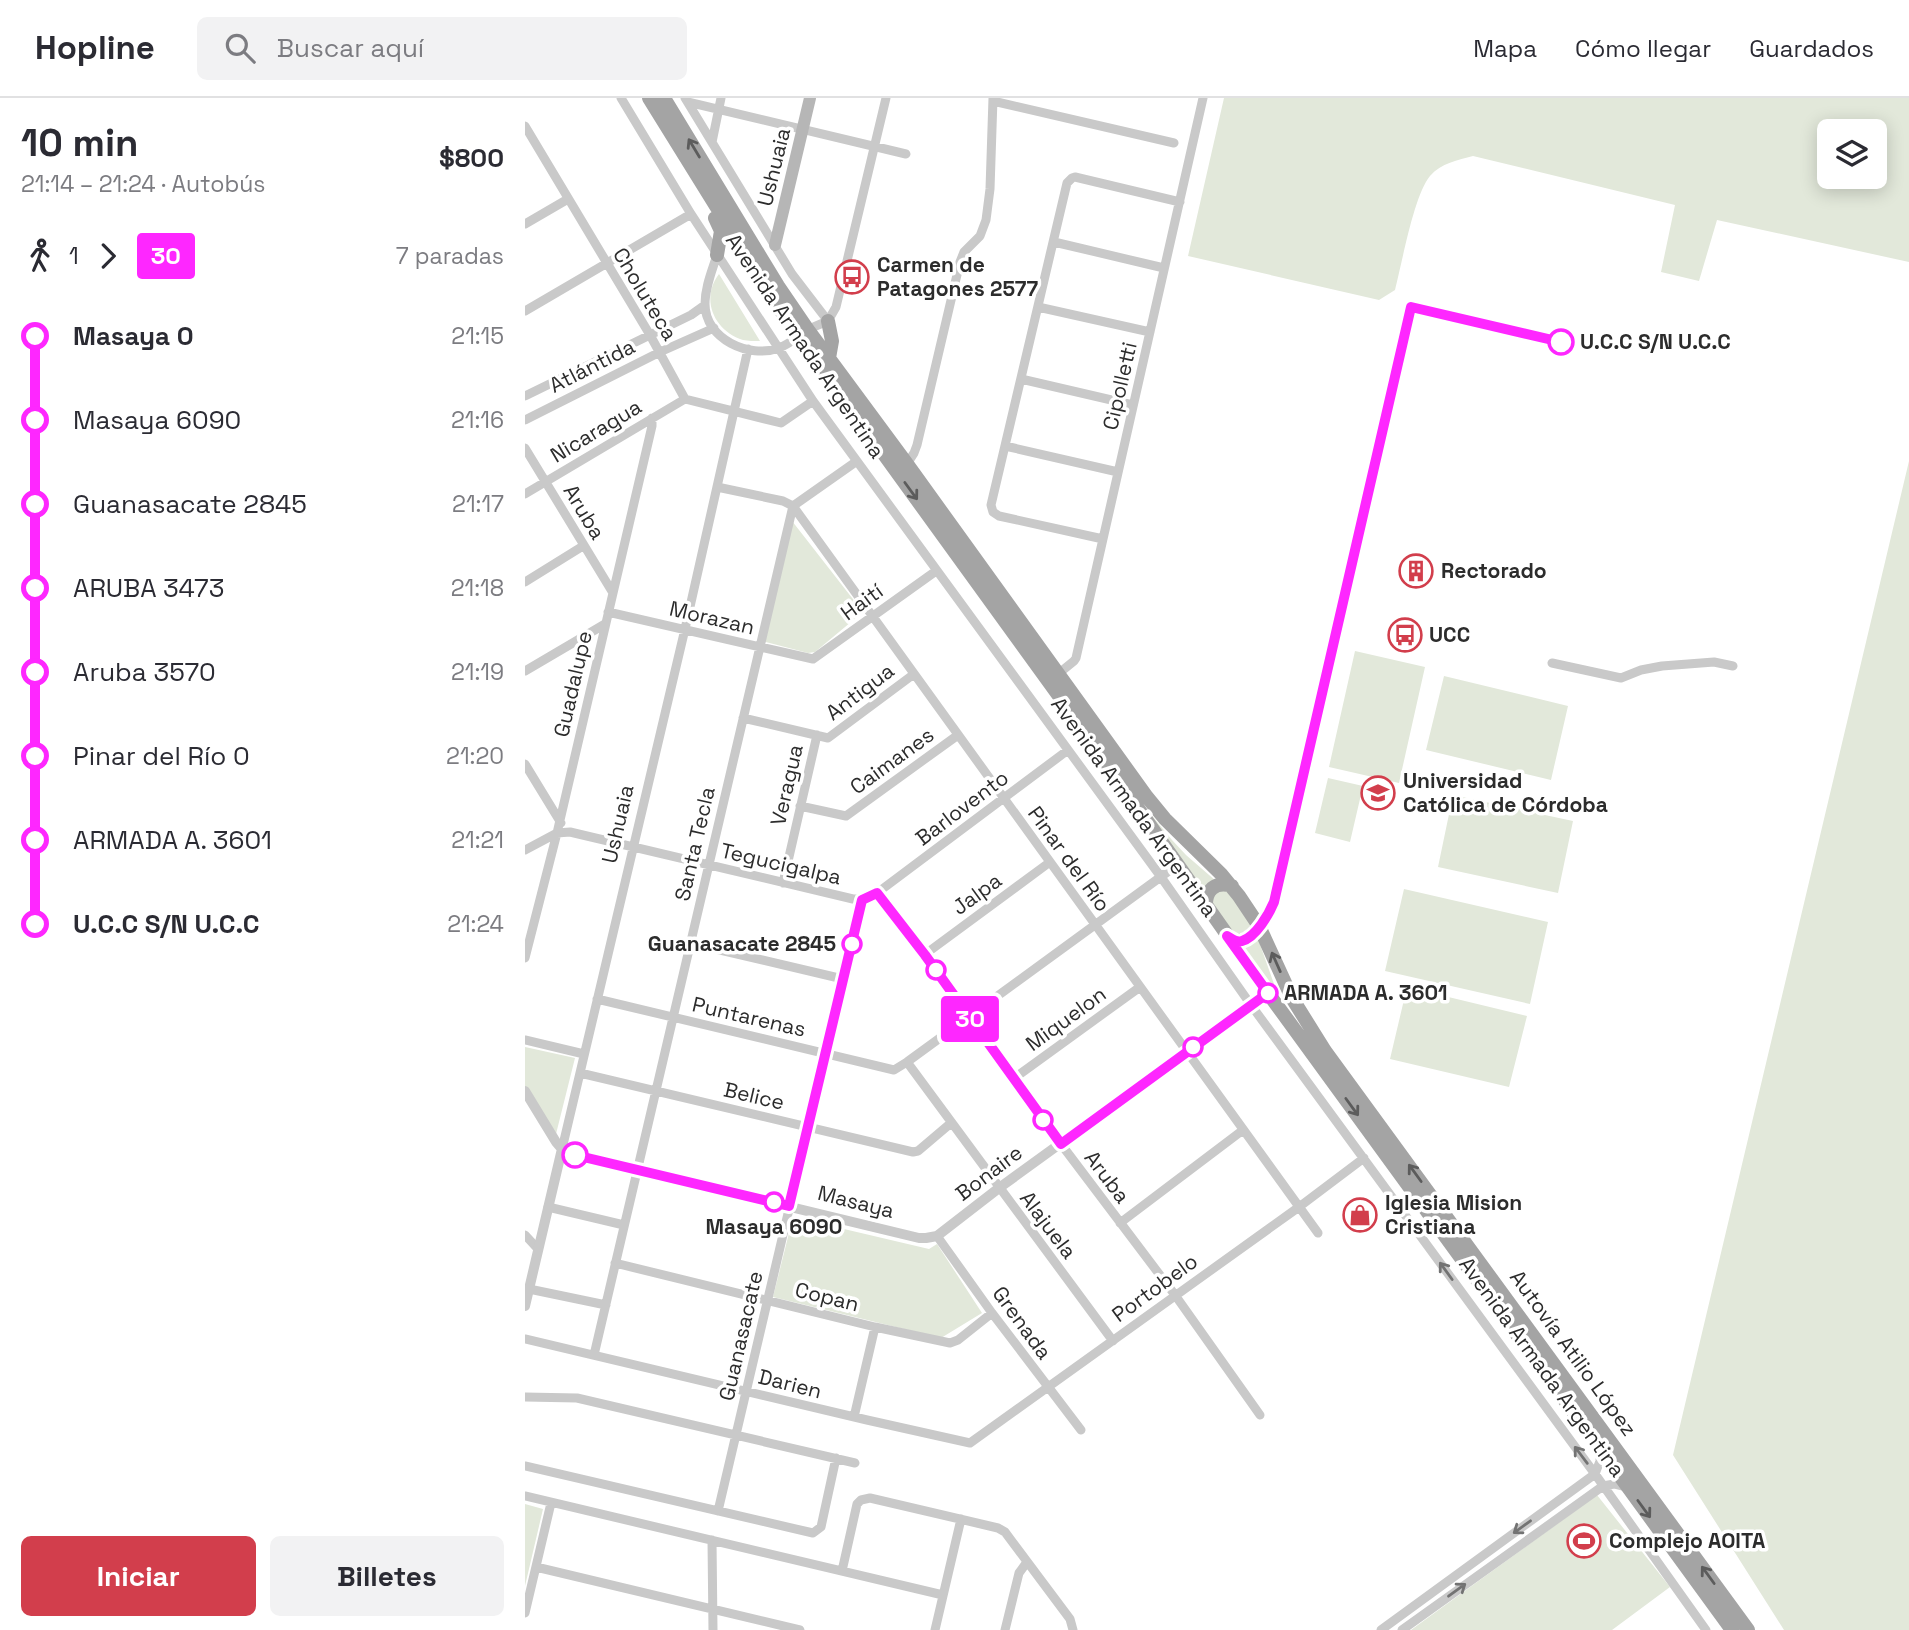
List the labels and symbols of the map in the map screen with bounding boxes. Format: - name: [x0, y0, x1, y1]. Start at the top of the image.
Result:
- street label: Ushuaia: [751, 125, 796, 209]
- one-way arrow: [686, 138, 700, 158]
- street label: Avenida Armada Argentina: [720, 228, 891, 463]
- street label: Choluteca: [607, 242, 684, 345]
- place label: Carmen de Patagones 2577: [877, 251, 1038, 302]
- bus stop icon: Carmen de Patagones 2577: [833, 258, 871, 296]
- place label: U.C.C S/N U.C.C: [1580, 328, 1731, 355]
- marker: U.C.C S/N U.C.C: [1548, 329, 1574, 355]
- street label: Atlántida: [544, 332, 639, 399]
- street label: Cipolletti: [1096, 339, 1143, 432]
- street label: Nicaragua: [545, 393, 646, 468]
- street label: Aruba: [558, 479, 611, 544]
- one-way arrow: [903, 481, 918, 500]
- building icon: Rectorado: [1397, 552, 1435, 590]
- place label: Rectorado: [1441, 557, 1547, 584]
- street label: Haití: [835, 577, 889, 626]
- street label: Morazan: [667, 595, 757, 640]
- bus stop icon: UCC: [1386, 616, 1424, 654]
- place label: UCC: [1429, 621, 1470, 648]
- street label: Guadalupe: [547, 628, 598, 740]
- street label: Antigua: [820, 657, 899, 726]
- street label: Avenida Armada Argentina: [1045, 691, 1223, 922]
- street label: Caimanes: [844, 721, 939, 800]
- street label: Veragua: [764, 742, 809, 828]
- street label: Barlovento: [910, 764, 1014, 851]
- place label: Universidad Católica de Córdoba: [1403, 767, 1608, 818]
- school or university icon: Universidad Católica de Córdoba: [1359, 774, 1397, 812]
- street label: Ushuaia: [595, 782, 640, 866]
- street label: Santa Tecla: [668, 784, 721, 904]
- street label: Pinar del Río: [1022, 801, 1117, 917]
- street label: Tegucigalpa: [718, 837, 844, 891]
- street label: Jalpa: [947, 867, 1007, 921]
- place label: Guanasacate 2845: [648, 930, 836, 957]
- marker: Guanasacate 2845: [842, 934, 862, 954]
- one-way arrow: [1268, 952, 1282, 973]
- unlabelled marker: [926, 960, 946, 980]
- place label: ARMADA A. 3601: [1284, 979, 1448, 1006]
- street label: Miquelon: [1020, 980, 1111, 1057]
- marker: ARMADA A. 3601: [1258, 983, 1278, 1003]
- street label: Puntarenas: [690, 990, 808, 1043]
- line badge: 30: [939, 996, 1001, 1042]
- unlabelled marker: [1183, 1037, 1203, 1057]
- street label: Belice: [721, 1075, 787, 1116]
- one-way arrow: [1344, 1098, 1359, 1116]
- unlabelled marker: [1033, 1110, 1053, 1130]
- street label: Bonaire: [950, 1139, 1028, 1207]
- unlabelled marker: [562, 1142, 588, 1168]
- street label: Aruba: [1079, 1145, 1136, 1209]
- one-way arrow: [1408, 1164, 1422, 1183]
- street label: Masaya: [815, 1179, 897, 1224]
- street label: Alajuela: [1014, 1185, 1083, 1264]
- place label: Iglesia Mision Cristiana: [1385, 1189, 1522, 1240]
- marker: Masaya 6090: [764, 1192, 784, 1212]
- shop icon: Iglesia Mision Cristiana: [1341, 1196, 1379, 1234]
- place label: Masaya 6090: [706, 1213, 842, 1240]
- street label: Portobelo: [1107, 1247, 1203, 1328]
- street label: Avenida Armada Argentina: [1453, 1251, 1631, 1482]
- one-way arrow: [1439, 1262, 1454, 1281]
- street label: Autovía Atilio López: [1504, 1264, 1643, 1441]
- street label: Guanasacate: [712, 1268, 769, 1403]
- street label: Copan: [792, 1276, 862, 1317]
- street label: Grenada: [987, 1281, 1058, 1365]
- street label: Darien: [756, 1363, 825, 1404]
- one-way arrow: [1574, 1446, 1588, 1465]
- one-way arrow: [1637, 1499, 1652, 1518]
- one-way arrow: [1513, 1520, 1532, 1534]
- sports icon: Complejo AOITA: [1565, 1522, 1603, 1560]
- place label: Complejo AOITA: [1609, 1527, 1765, 1554]
- one-way arrow: [1701, 1566, 1715, 1585]
- one-way arrow: [1447, 1583, 1466, 1597]

